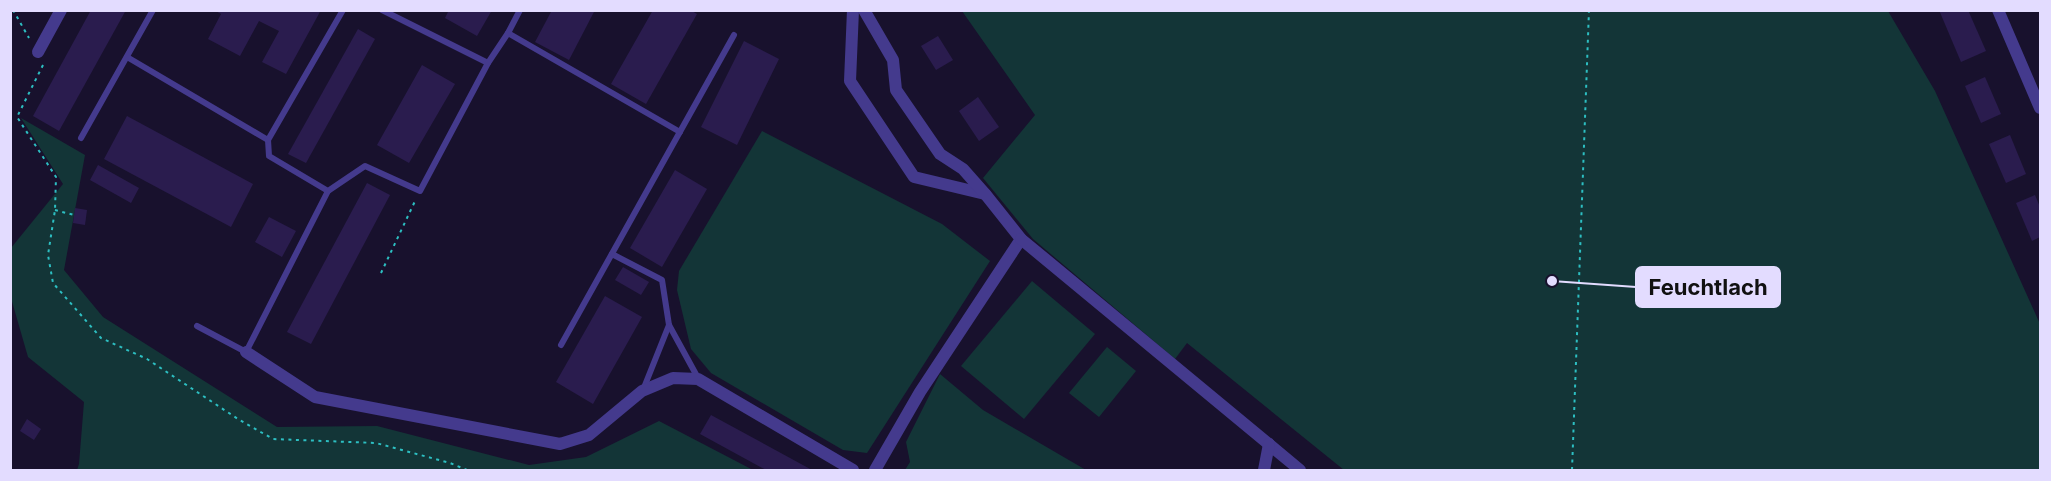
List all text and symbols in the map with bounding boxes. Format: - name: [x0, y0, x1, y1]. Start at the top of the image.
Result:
- callout: Feuchtlach: [1636, 267, 1780, 307]
- text: Feuchtlach: [1648, 274, 1768, 300]

